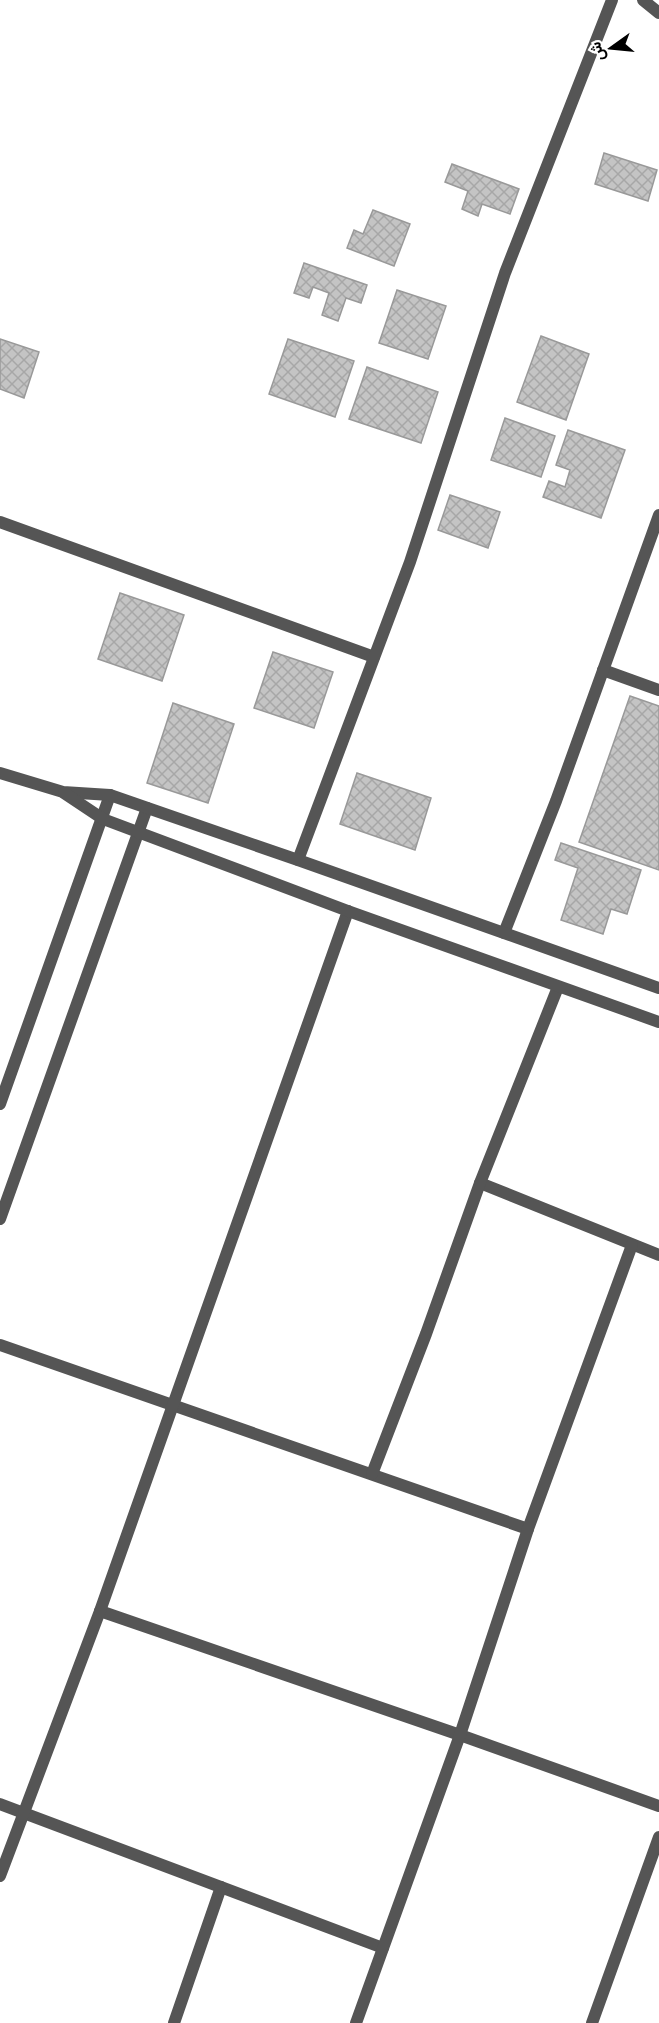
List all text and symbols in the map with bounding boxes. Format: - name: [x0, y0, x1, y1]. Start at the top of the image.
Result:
- north arrow: [581, 18, 641, 78]
- text: ش: [583, 39, 611, 64]

